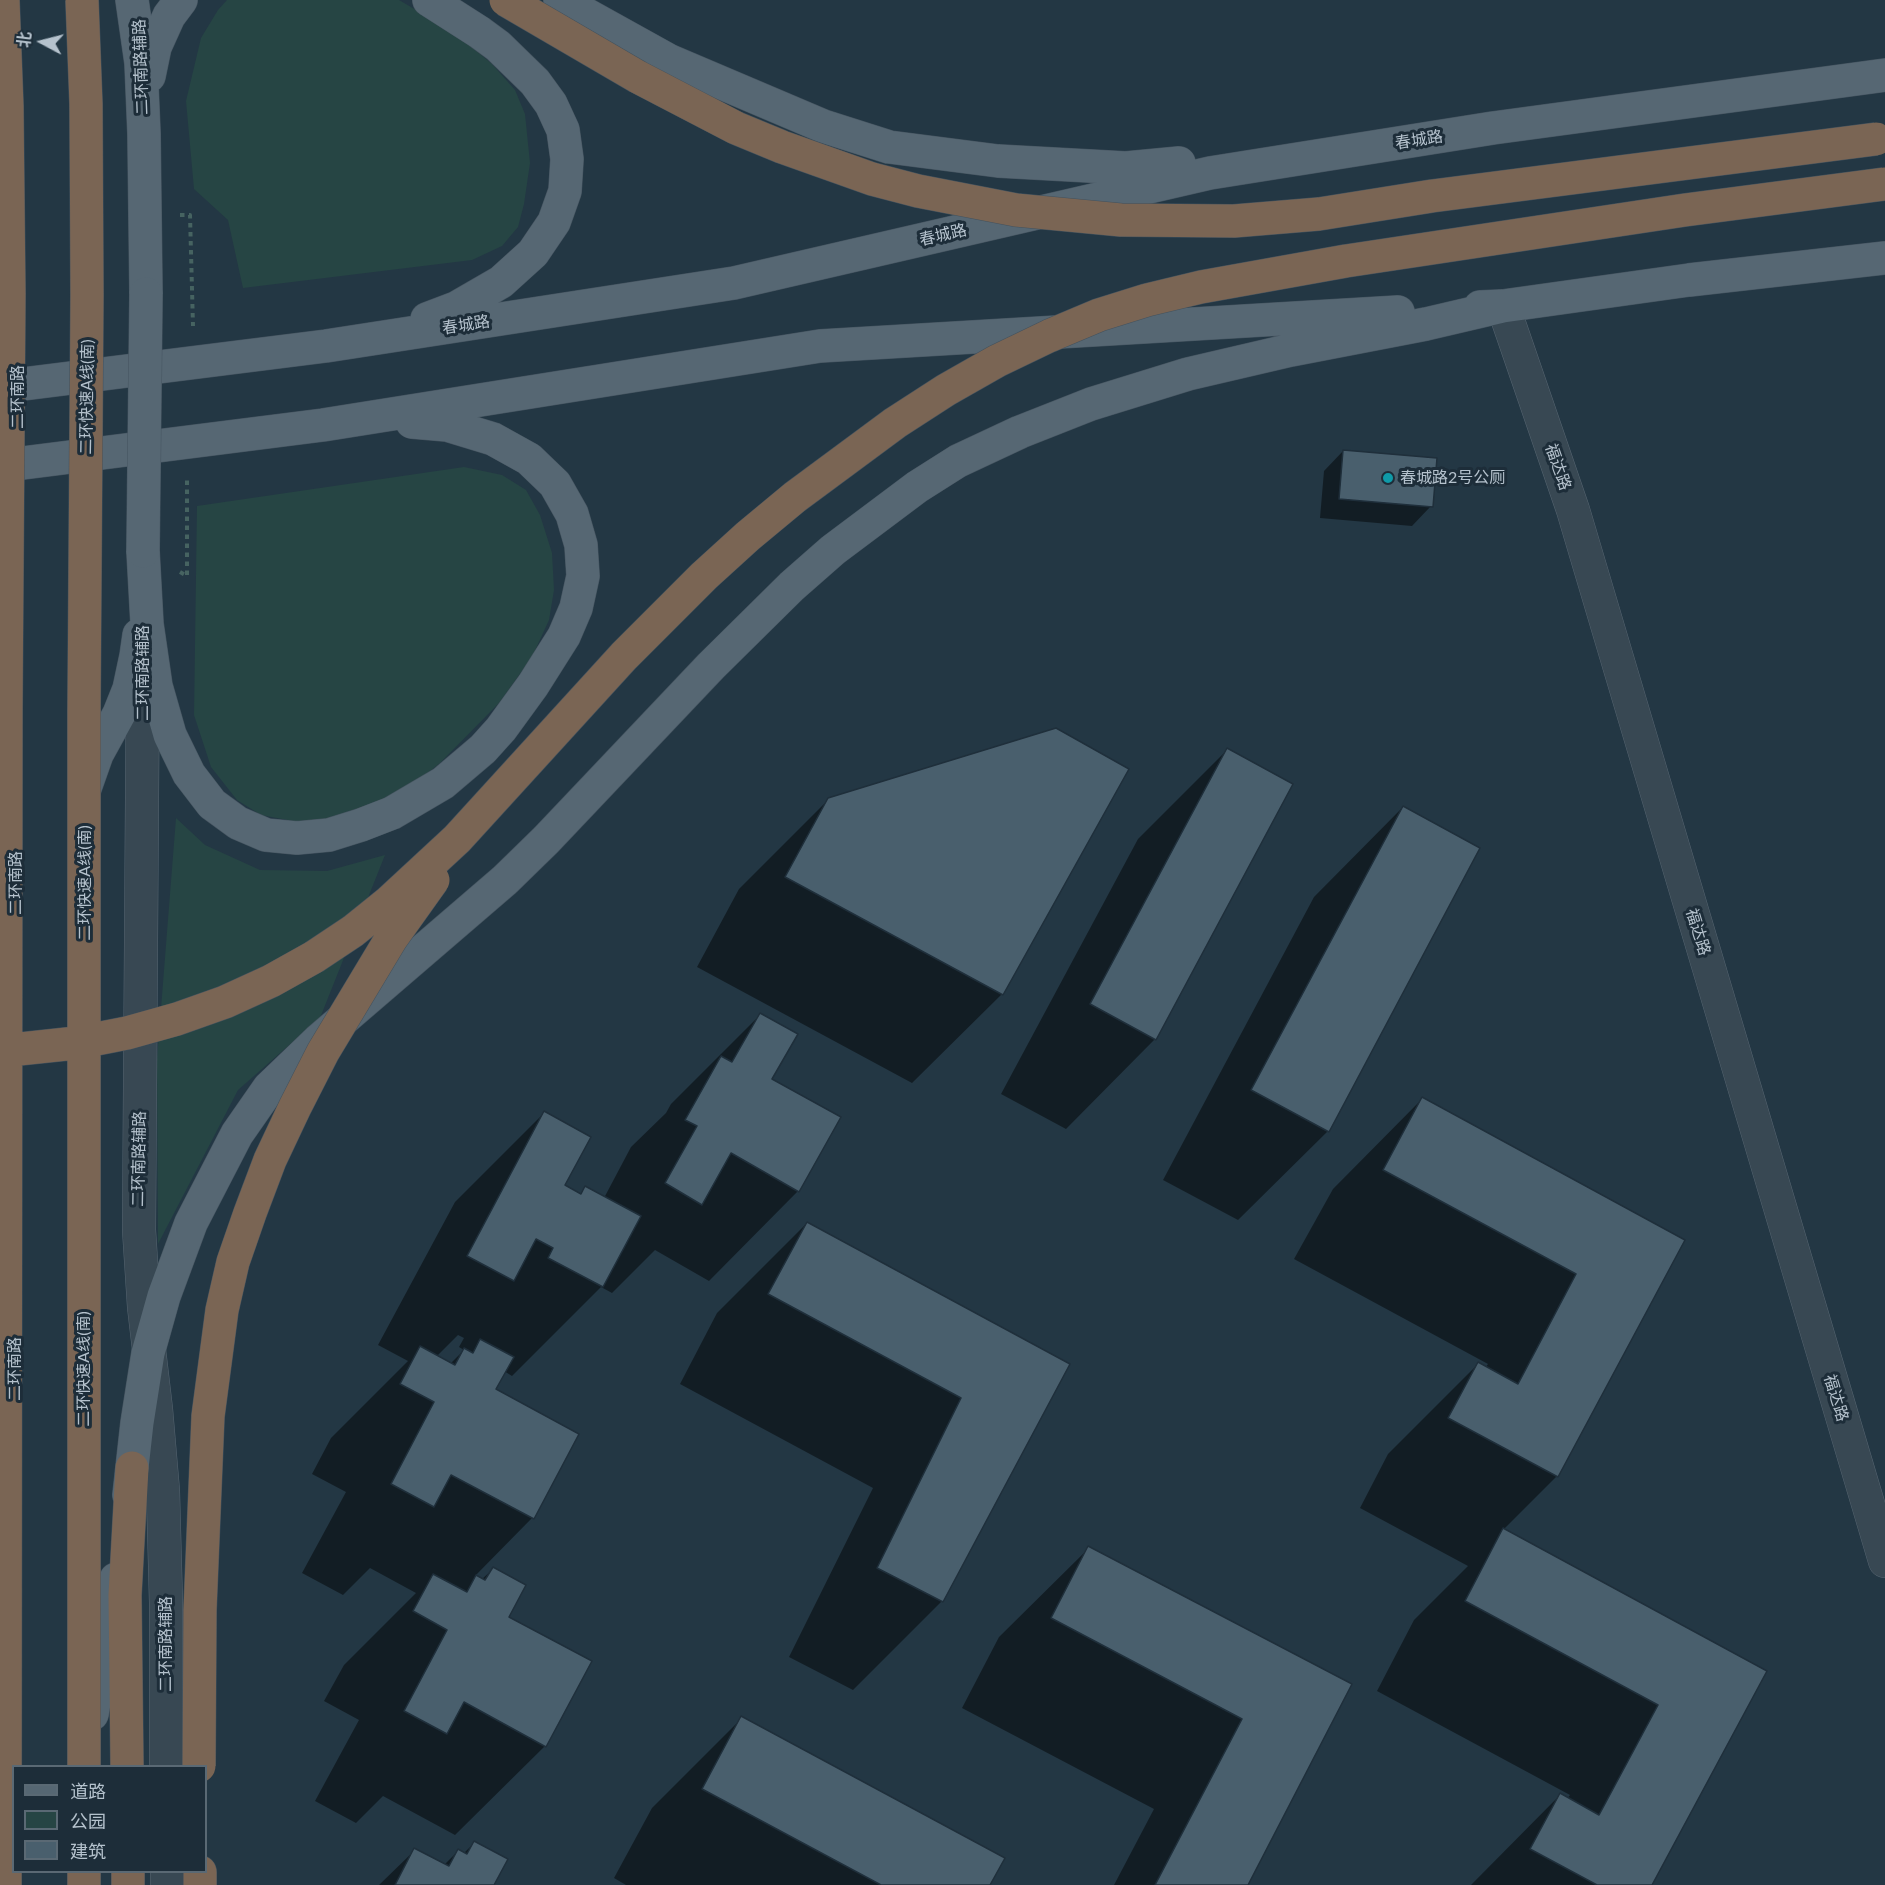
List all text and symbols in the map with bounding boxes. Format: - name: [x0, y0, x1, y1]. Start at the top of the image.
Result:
- north arrow: [12, 12, 72, 72]
- street label: 二环南路辅路: [130, 19, 152, 115]
- text: 北: [13, 31, 34, 49]
- street label: 春城路: [1394, 127, 1444, 153]
- street label: 春城路: [917, 220, 969, 250]
- street label: 春城路: [441, 312, 491, 338]
- street label: 二环快速A线(南): [76, 339, 98, 455]
- street label: 二环南路: [8, 365, 28, 429]
- street label: 福达路: [1541, 441, 1575, 493]
- place label: 春城路2号公厕: [1400, 468, 1505, 488]
- marker: 春城路2号公厕: [1381, 471, 1395, 485]
- street label: 二环南路辅路: [133, 625, 153, 721]
- street label: 二环快速A线(南): [75, 825, 95, 941]
- street label: 二环南路: [6, 851, 26, 915]
- street label: 福达路: [1682, 906, 1714, 958]
- street label: 二环南路辅路: [129, 1111, 149, 1207]
- street label: 二环快速A线(南): [74, 1311, 94, 1427]
- street label: 二环南路: [5, 1337, 25, 1401]
- street label: 福达路: [1820, 1372, 1852, 1424]
- street label: 二环南路辅路: [156, 1596, 176, 1692]
- legend: [12, 1765, 207, 1873]
- text: 道路: [70, 1780, 106, 1802]
- text: 公园: [70, 1810, 106, 1832]
- text: 建筑: [70, 1840, 106, 1862]

